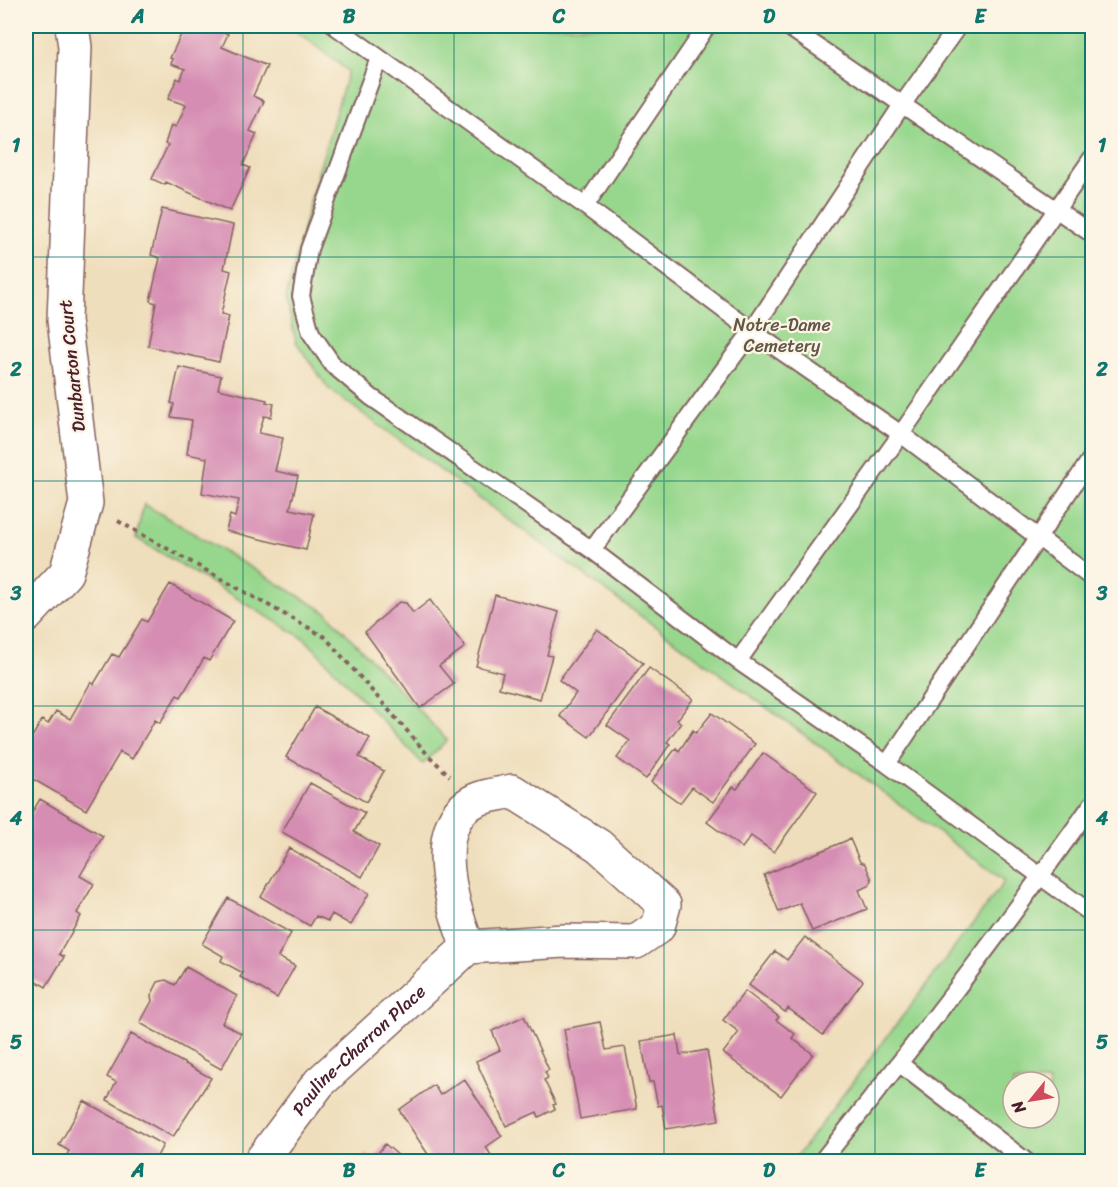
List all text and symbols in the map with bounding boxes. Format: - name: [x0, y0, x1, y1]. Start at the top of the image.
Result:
- text: A: [130, 0, 145, 34]
- text: B: [343, 0, 356, 34]
- text: C: [552, 0, 566, 34]
- text: D: [763, 0, 776, 34]
- text: E: [974, 0, 987, 34]
- text: 1: [12, 128, 21, 163]
- text: 1: [1098, 128, 1107, 163]
- street label: Dunbarton Court: [49, 298, 95, 434]
- park label: Notre-Dame Cemetery: [733, 309, 831, 362]
- text: 2: [9, 352, 22, 387]
- text: 2: [1095, 352, 1108, 387]
- text: 3: [10, 576, 22, 611]
- text: 3: [1096, 576, 1108, 611]
- text: 4: [9, 801, 23, 836]
- text: 4: [1095, 801, 1109, 836]
- street label: Pauline-Charron Place: [284, 976, 434, 1123]
- text: 5: [10, 1025, 22, 1060]
- text: 5: [1096, 1025, 1108, 1060]
- north arrow: [1001, 1070, 1061, 1130]
- text: N: [1003, 1094, 1034, 1120]
- text: A: [130, 1153, 145, 1187]
- text: B: [343, 1153, 356, 1187]
- text: C: [552, 1153, 566, 1187]
- text: D: [763, 1153, 776, 1187]
- text: E: [974, 1153, 987, 1187]

